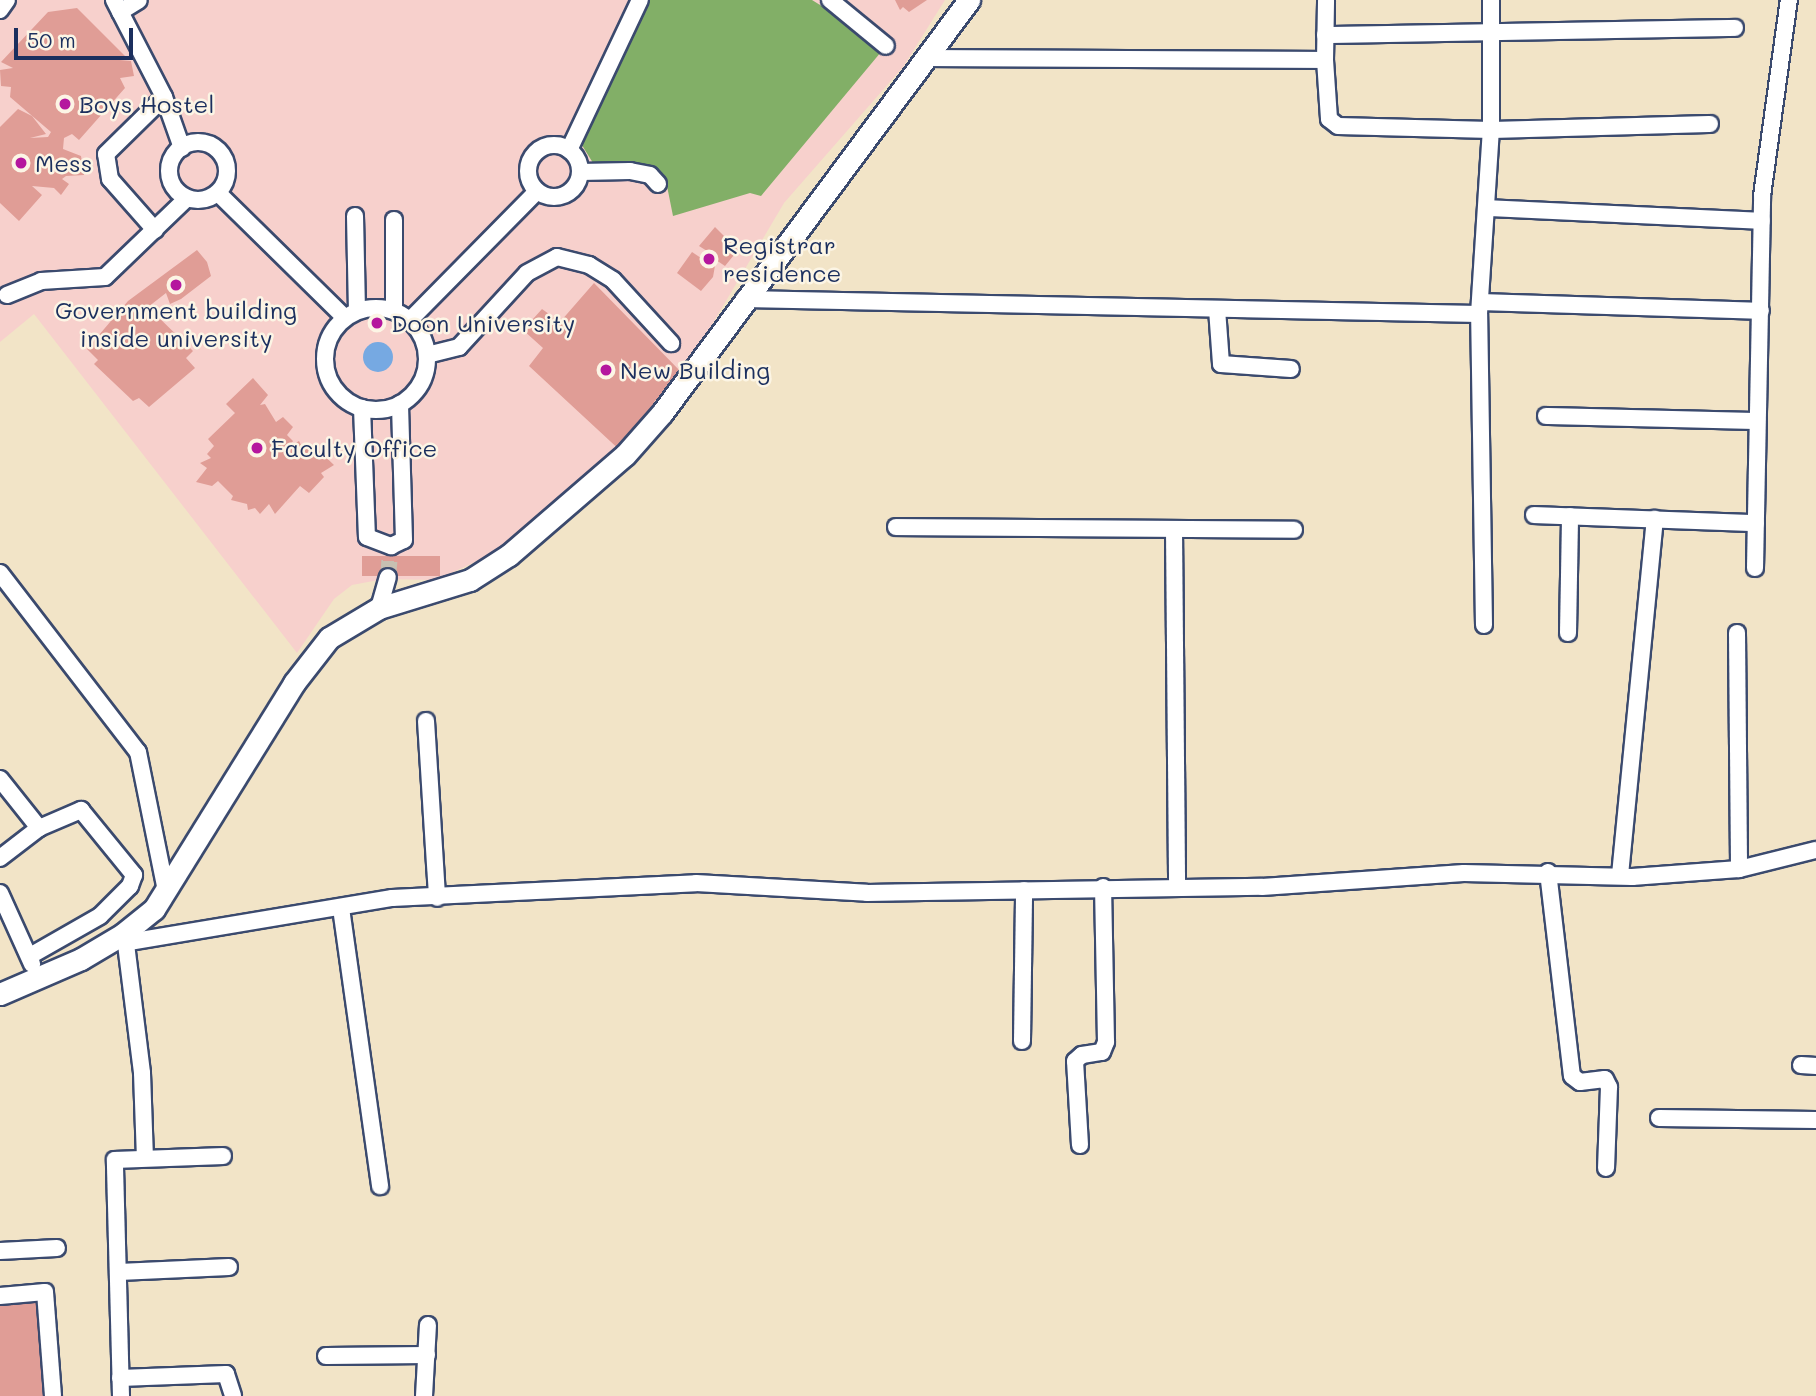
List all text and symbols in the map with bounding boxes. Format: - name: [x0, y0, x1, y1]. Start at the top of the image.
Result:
- scale bar: [18, 14, 136, 58]
- text: 50 m: [27, 26, 76, 53]
- place label: Boys Hostel: [79, 90, 214, 118]
- marker: Boys Hostel: [57, 96, 73, 112]
- place label: Mess: [35, 149, 92, 177]
- marker: Mess: [13, 155, 29, 171]
- place label: Registrar residence: [723, 231, 841, 287]
- marker: Registrar residence: [701, 251, 717, 267]
- marker: Government building inside university: [168, 277, 184, 293]
- place label: Government building inside university: [55, 296, 297, 352]
- place label: Doon University: [391, 309, 575, 337]
- marker: Doon University: [369, 315, 385, 331]
- place label: New Building: [620, 356, 770, 384]
- marker: New Building: [598, 362, 614, 378]
- place label: Faculty Office: [271, 434, 437, 462]
- marker: Faculty Office: [249, 440, 265, 456]

